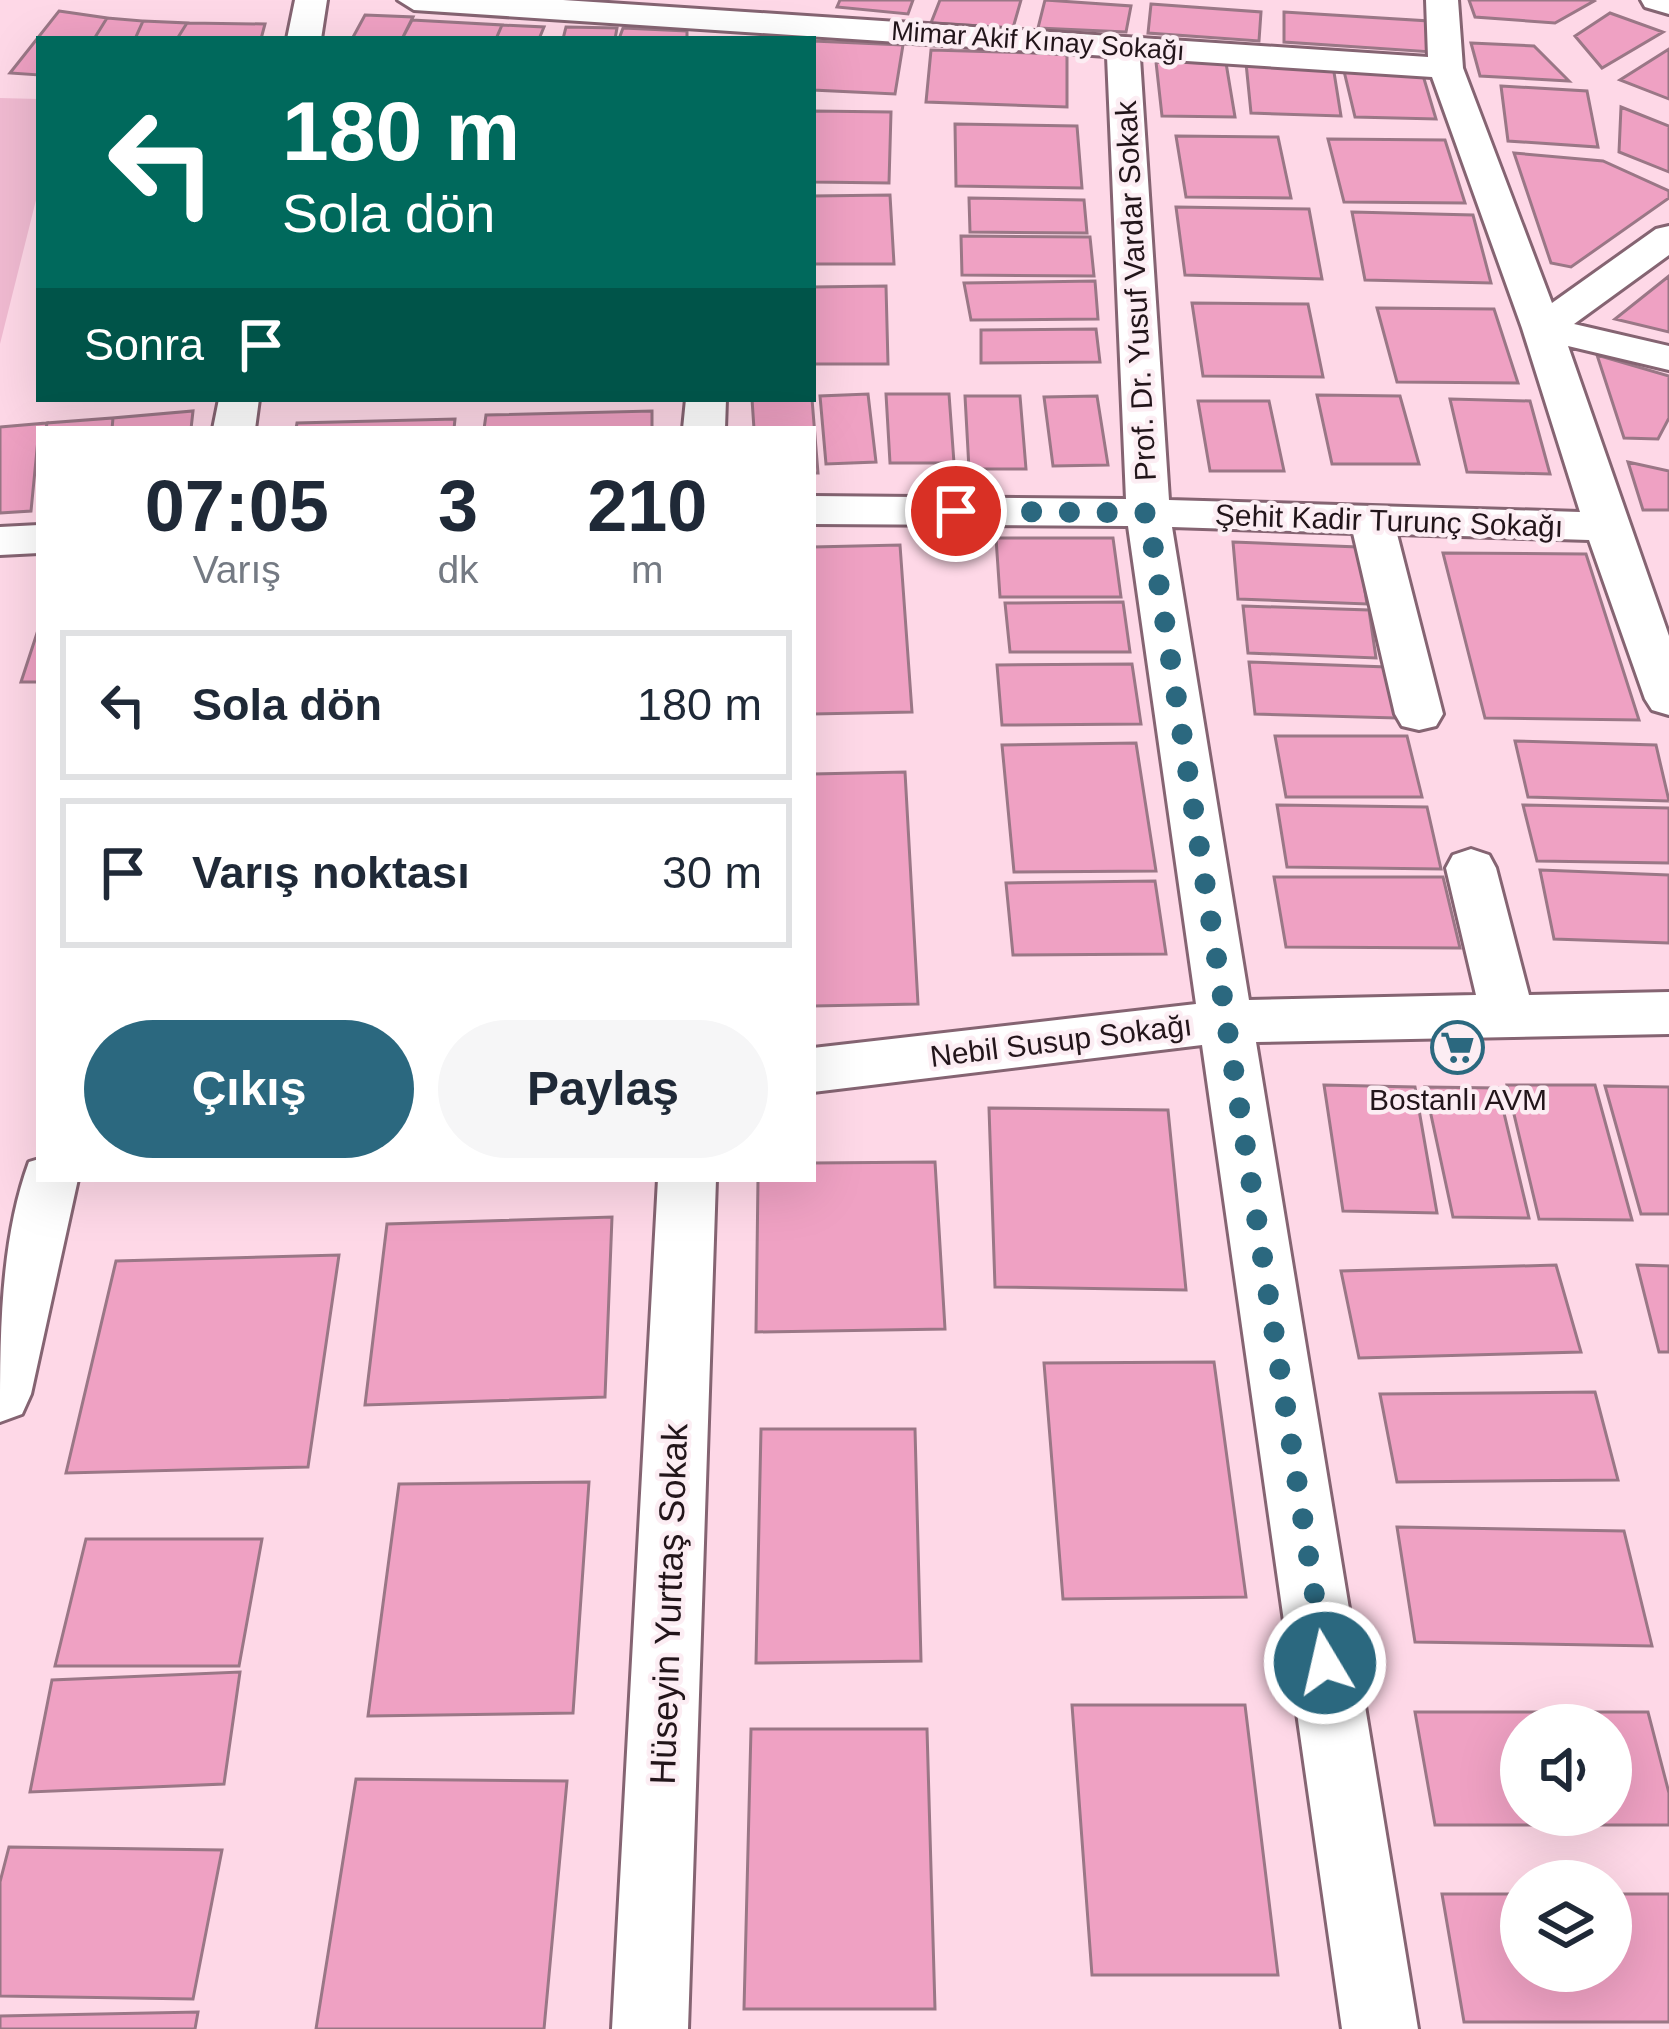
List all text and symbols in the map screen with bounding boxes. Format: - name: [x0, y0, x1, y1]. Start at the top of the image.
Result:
- street label: Mimar Akif Kınay Sokağı: [890, 16, 1186, 66]
- icon: left: [84, 84, 240, 240]
- text: 180 m: [282, 84, 520, 178]
- street label: Prof. Dr. Yusuf Vardar Sokak: [1109, 99, 1162, 482]
- text: Sola dön: [282, 183, 495, 243]
- icon: arrive: [228, 312, 294, 378]
- text: Sonra: [84, 319, 204, 370]
- pin: [905, 460, 1007, 562]
- text: 07:05: [145, 466, 329, 546]
- text: 3: [438, 466, 478, 546]
- text: 210: [587, 466, 707, 546]
- icon: arrive: [923, 478, 989, 544]
- street label: Şehit Kadir Turunç Sokağı: [1214, 498, 1564, 543]
- text: Varış: [193, 548, 281, 591]
- text: dk: [437, 548, 479, 591]
- text: m: [631, 548, 664, 591]
- icon: left: [90, 672, 156, 738]
- text: Sola dön: [192, 679, 382, 730]
- text: 180 m: [637, 679, 762, 730]
- icon: arrive: [90, 840, 156, 906]
- text: Varış noktası: [192, 847, 470, 898]
- text: 30 m: [662, 847, 762, 898]
- street label: Nebil Susup Sokağı: [928, 1008, 1194, 1073]
- button: Çıkış: [84, 1020, 414, 1158]
- button: Paylaş: [438, 1020, 768, 1158]
- supermarket icon: Bostanlı AVM: [1430, 1020, 1486, 1076]
- place label: Bostanlı AVM: [1369, 1083, 1547, 1116]
- street label: Hüseyin Yurttaş Sokak: [642, 1422, 695, 1785]
- position arrow: [1262, 1600, 1388, 1726]
- map controls: [1500, 1704, 1632, 1992]
- button: sound: [1500, 1704, 1632, 1836]
- button: layers: [1500, 1860, 1632, 1992]

